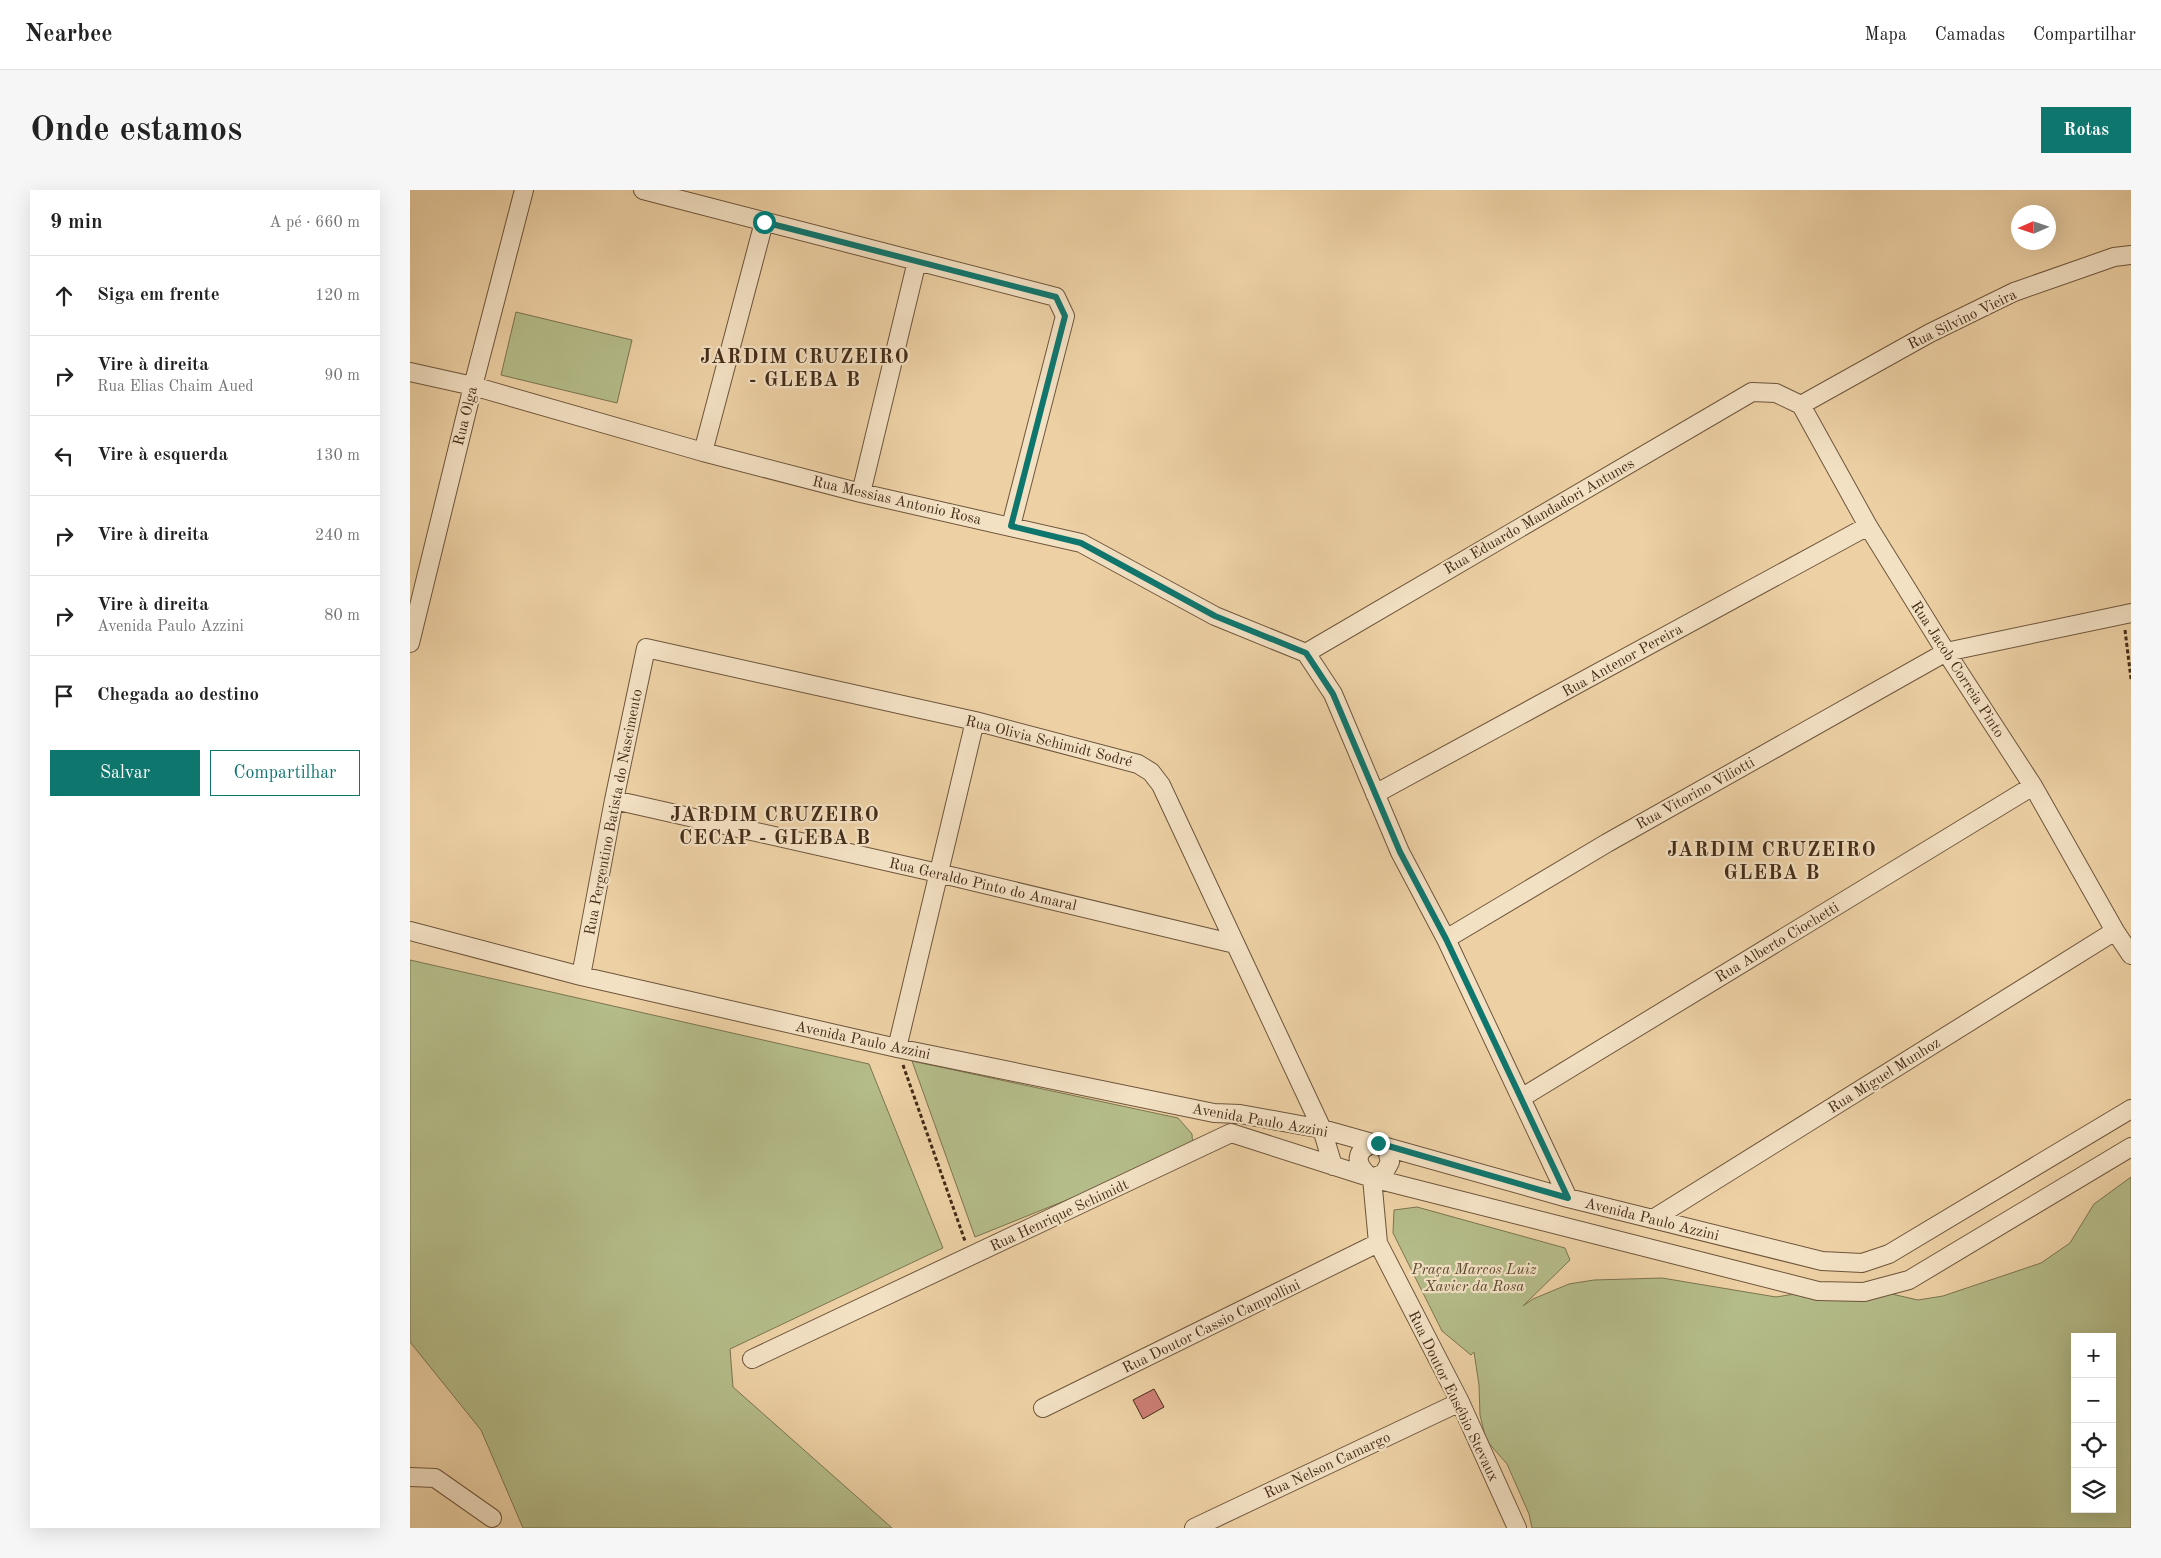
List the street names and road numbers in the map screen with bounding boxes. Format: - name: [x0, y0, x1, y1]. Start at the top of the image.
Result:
- street label: Rua Silvino Vieira: [1906, 287, 2020, 353]
- street label: Rua Olga: [452, 385, 481, 447]
- street label: Rua Eduardo Mandadori Antunes: [1442, 457, 1637, 578]
- street label: Rua Messias Antonio Rosa: [811, 475, 983, 528]
- street label: Rua Jacob Correia Pinto: [1907, 599, 2006, 741]
- street label: Rua Antenor Pereira: [1560, 622, 1686, 701]
- street label: Rua Pergentino Batista do Nascimento: [583, 688, 646, 937]
- street label: Rua Olivia Schimidt Sodré: [964, 714, 1134, 770]
- street label: Rua Vitorino Viliotti: [1634, 756, 1758, 833]
- street label: Rua Geraldo Pinto do Amaral: [887, 857, 1078, 914]
- street label: Rua Alberto Ciochetti: [1713, 900, 1842, 986]
- street label: Avenida Paulo Azzini: [794, 1020, 932, 1063]
- street label: Rua Miguel Munhoz: [1826, 1036, 1944, 1117]
- street label: Avenida Paulo Azzini: [1191, 1102, 1329, 1141]
- street label: Rua Henrique Schimidt: [988, 1178, 1131, 1255]
- street label: Avenida Paulo Azzini: [1583, 1197, 1720, 1244]
- street label: Rua Doutor Cassio Campollini: [1120, 1278, 1303, 1377]
- street label: Rua Doutor Eusébio Stevaux: [1405, 1309, 1501, 1485]
- street label: Rua Nelson Camargo: [1262, 1430, 1393, 1502]

